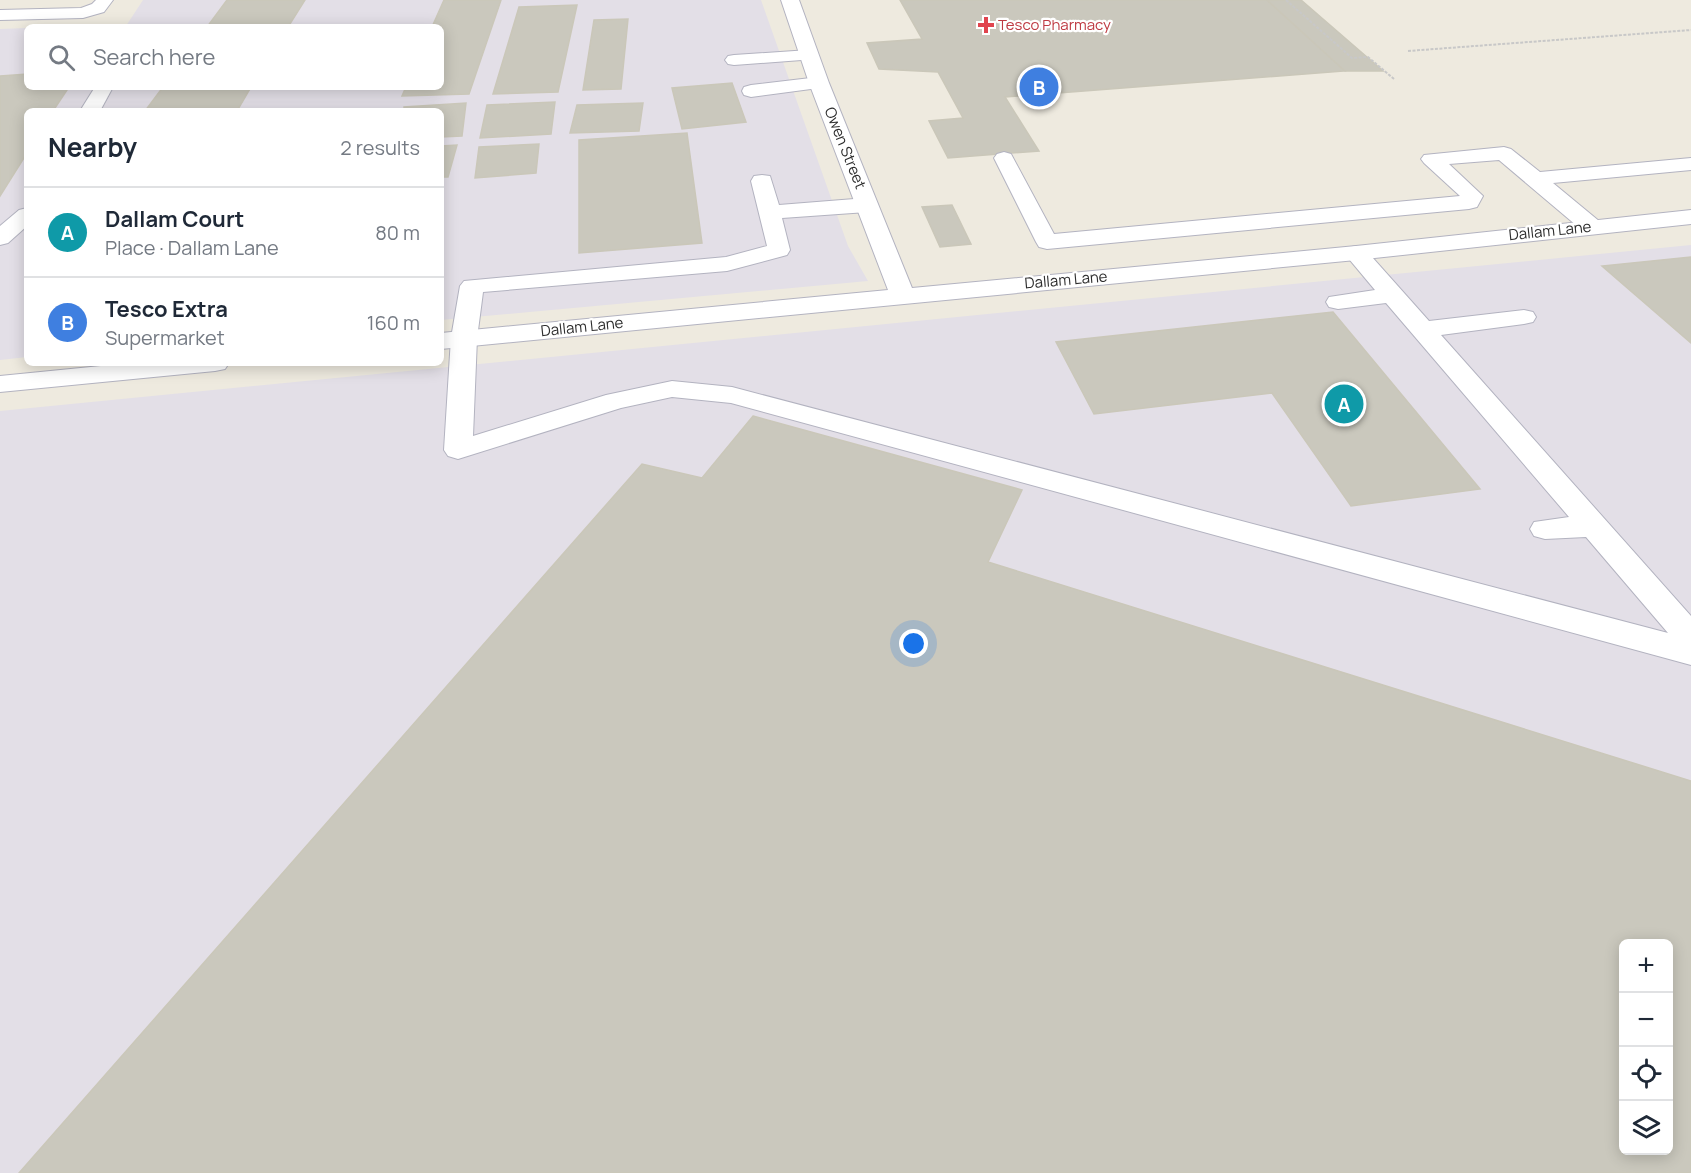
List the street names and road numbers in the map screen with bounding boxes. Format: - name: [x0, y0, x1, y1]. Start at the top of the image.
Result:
- street label: Owen Street: [820, 104, 871, 192]
- street label: Dallam Lane: [1508, 216, 1593, 245]
- street label: Dallam Lane: [1024, 265, 1108, 294]
- street label: Dallam Lane: [540, 312, 625, 341]

